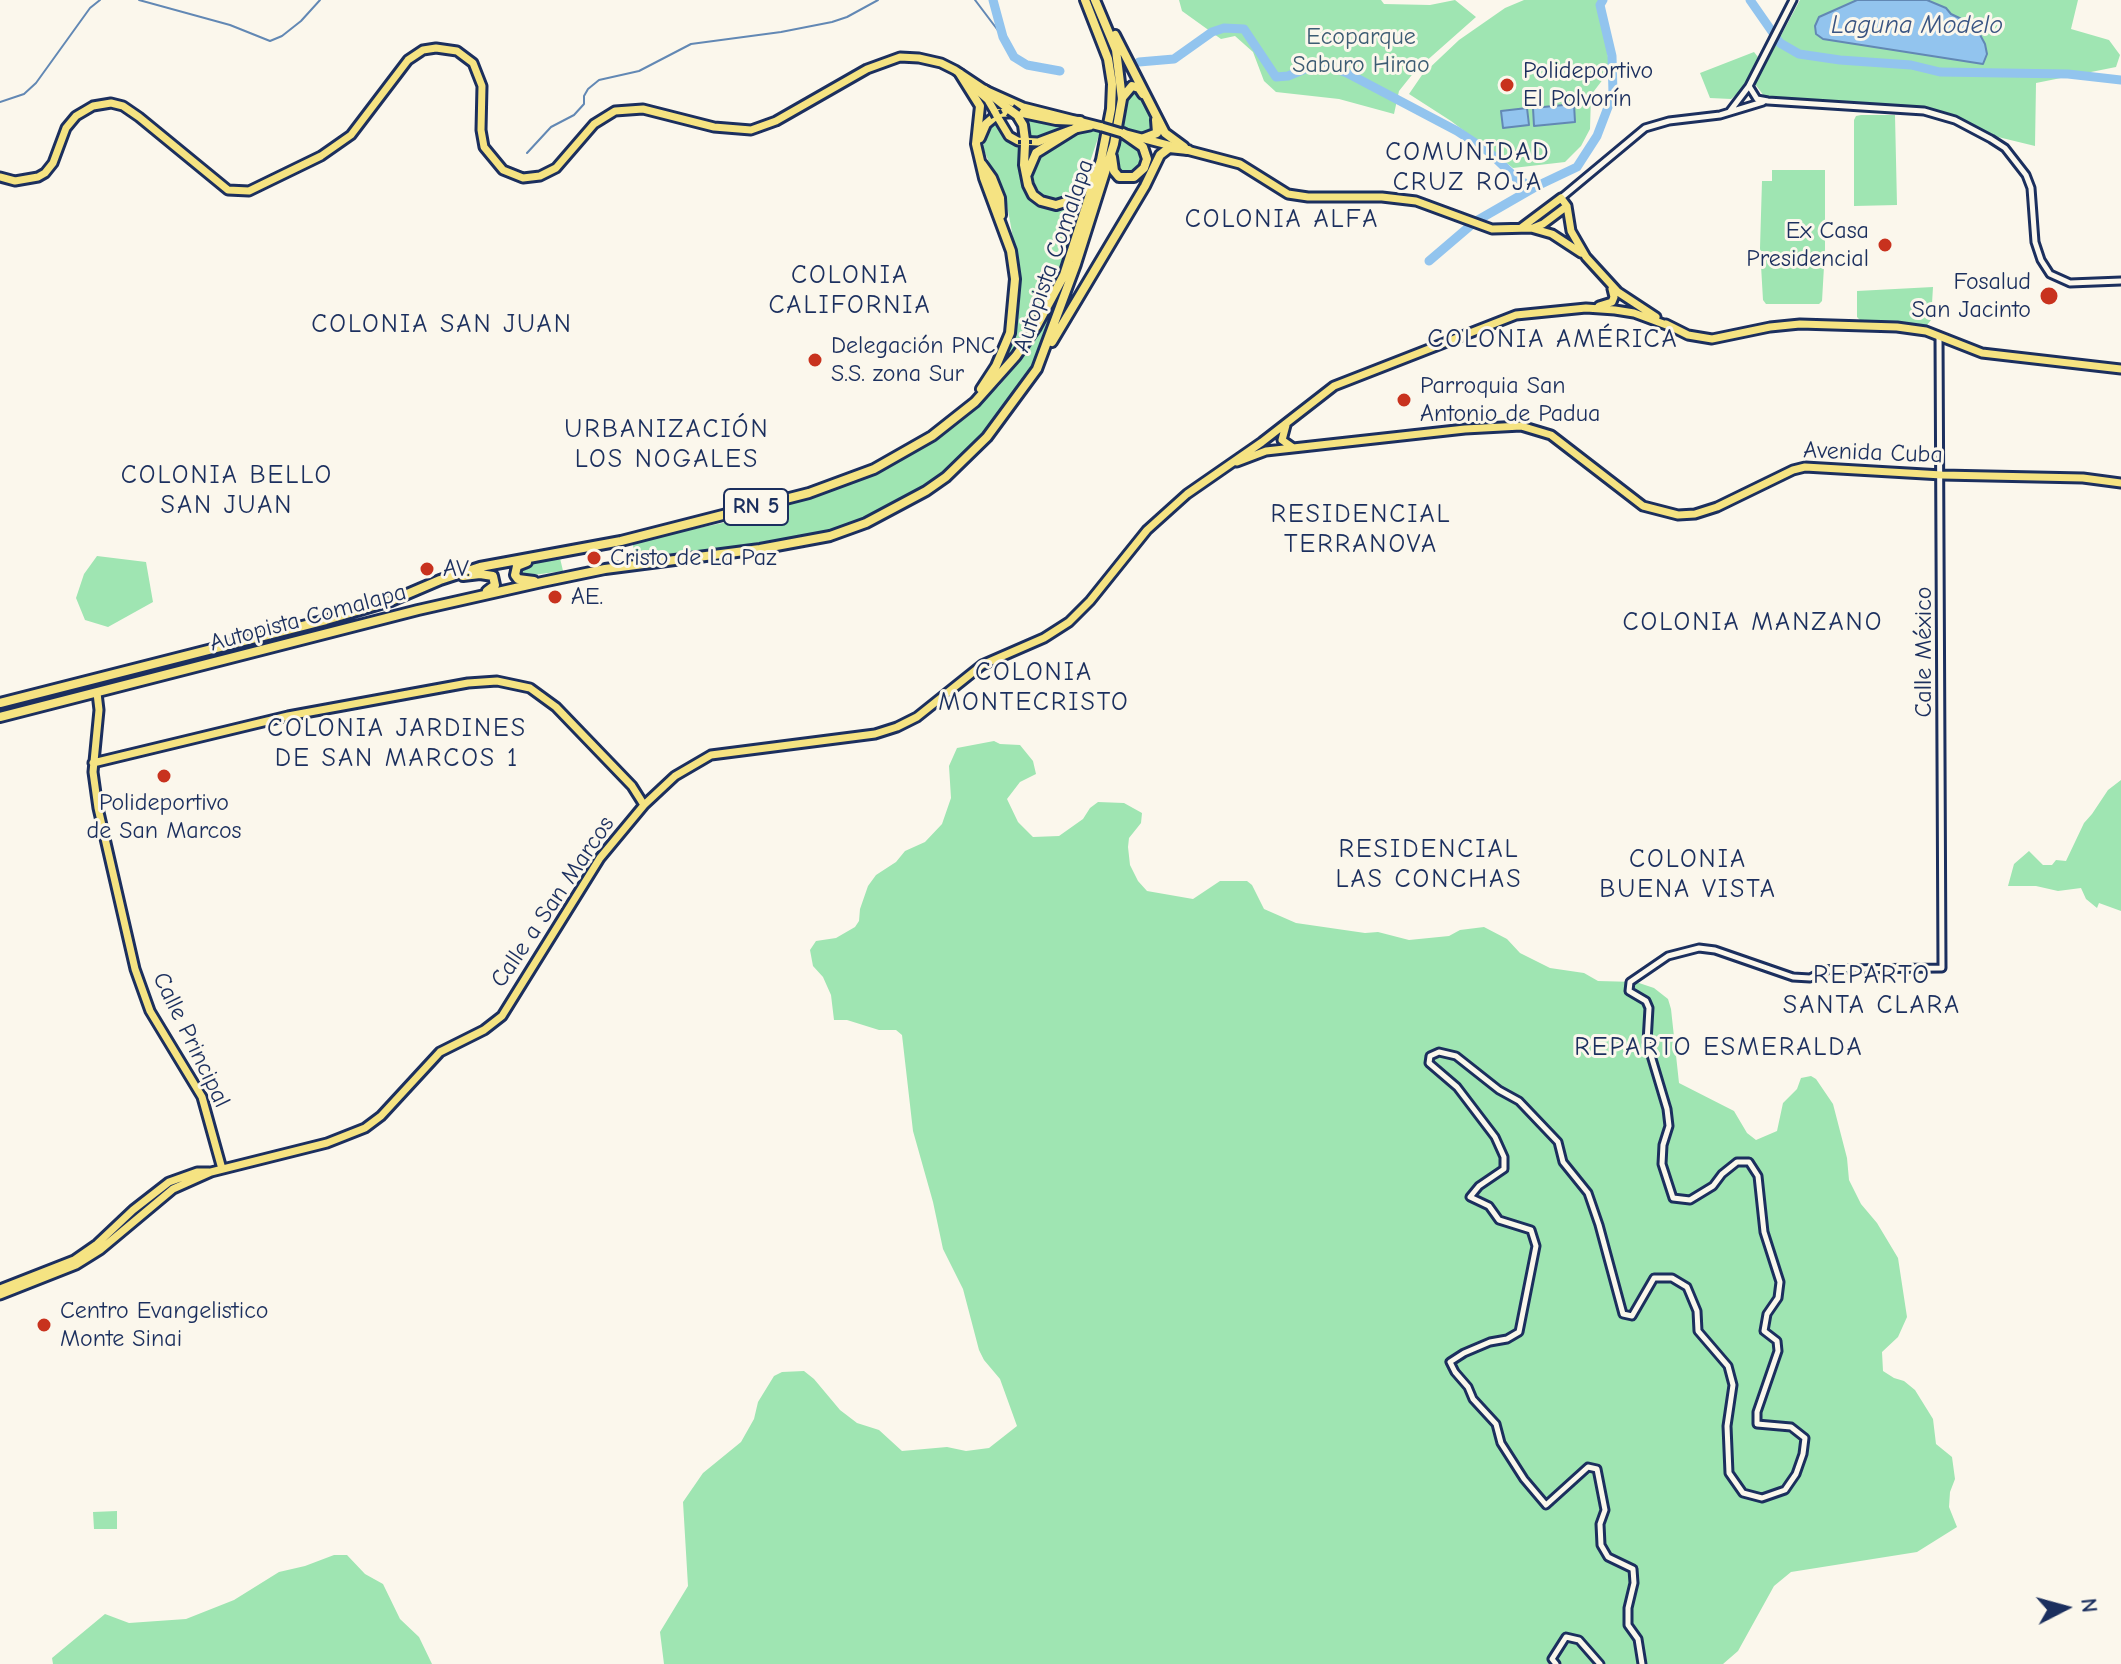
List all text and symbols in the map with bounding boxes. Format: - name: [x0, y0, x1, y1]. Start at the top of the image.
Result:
- water label: Laguna Modelo: [1831, 10, 2003, 42]
- park label: Ecoparque Saburo Hirao: [1292, 23, 1430, 79]
- place label: Polideportivo El Polvorín: [1523, 57, 1653, 113]
- marker: Polideportivo El Polvorín: [1498, 76, 1516, 94]
- district label: COMUNIDAD CRUZ ROJA: [1385, 137, 1551, 198]
- street label: Autopista Comalapa: [1007, 156, 1101, 356]
- district label: COLONIA ALFA: [1185, 204, 1379, 236]
- place label: Ex Casa Presidencial: [1746, 217, 1869, 273]
- marker: Ex Casa Presidencial: [1876, 236, 1894, 254]
- district label: COLONIA CALIFORNIA: [768, 260, 932, 322]
- place label: Fosalud San Jacinto: [1912, 268, 2031, 324]
- marker: Fosalud San Jacinto: [2038, 285, 2060, 307]
- district label: COLONIA SAN JUAN: [311, 309, 573, 341]
- district label: COLONIA AMÉRICA: [1427, 324, 1679, 356]
- place label: Delegación PNC S.S. zona Sur: [831, 332, 995, 388]
- marker: Delegación PNC S.S. zona Sur: [806, 351, 824, 369]
- place label: Parroquia San Antonio de Padua: [1420, 372, 1600, 428]
- marker: Parroquia San Antonio de Padua: [1395, 391, 1413, 409]
- district label: URBANIZACIÓN LOS NOGALES: [564, 414, 770, 476]
- street label: Avenida Cuba: [1803, 436, 1943, 470]
- district label: COLONIA BELLO SAN JUAN: [121, 460, 333, 522]
- road number: RN 5: [724, 489, 788, 525]
- district label: RESIDENCIAL TERRANOVA: [1270, 499, 1452, 560]
- place label: Cristo de La Paz: [610, 544, 777, 572]
- marker: Cristo de La Paz: [585, 549, 603, 567]
- place label: AV.: [443, 555, 470, 583]
- marker: AV.: [418, 560, 436, 578]
- street label: Autopista Comalapa: [207, 578, 409, 658]
- place label: AE.: [571, 583, 603, 611]
- street label: Calle México: [1910, 587, 1938, 717]
- marker: AE.: [546, 588, 564, 606]
- district label: COLONIA MANZANO: [1623, 607, 1883, 639]
- district label: COLONIA MONTECRISTO: [938, 657, 1130, 718]
- district label: COLONIA JARDINES DE SAN MARCOS 1: [267, 713, 527, 774]
- marker: Polideportivo de San Marcos: [155, 767, 173, 785]
- place label: Polideportivo de San Marcos: [86, 789, 242, 845]
- street label: Calle a San Marcos: [485, 811, 621, 993]
- district label: RESIDENCIAL LAS CONCHAS: [1335, 834, 1523, 896]
- district label: COLONIA BUENA VISTA: [1599, 844, 1777, 906]
- district label: REPARTO SANTA CLARA: [1783, 960, 1961, 1022]
- street label: Calle Principal: [146, 968, 236, 1112]
- district label: REPARTO ESMERALDA: [1574, 1032, 1864, 1064]
- place label: Centro Evangelistico Monte Sinai: [60, 1297, 268, 1353]
- marker: Centro Evangelistico Monte Sinai: [35, 1316, 53, 1334]
- north arrow: [2025, 1568, 2105, 1648]
- text: N: [2075, 1597, 2103, 1614]

